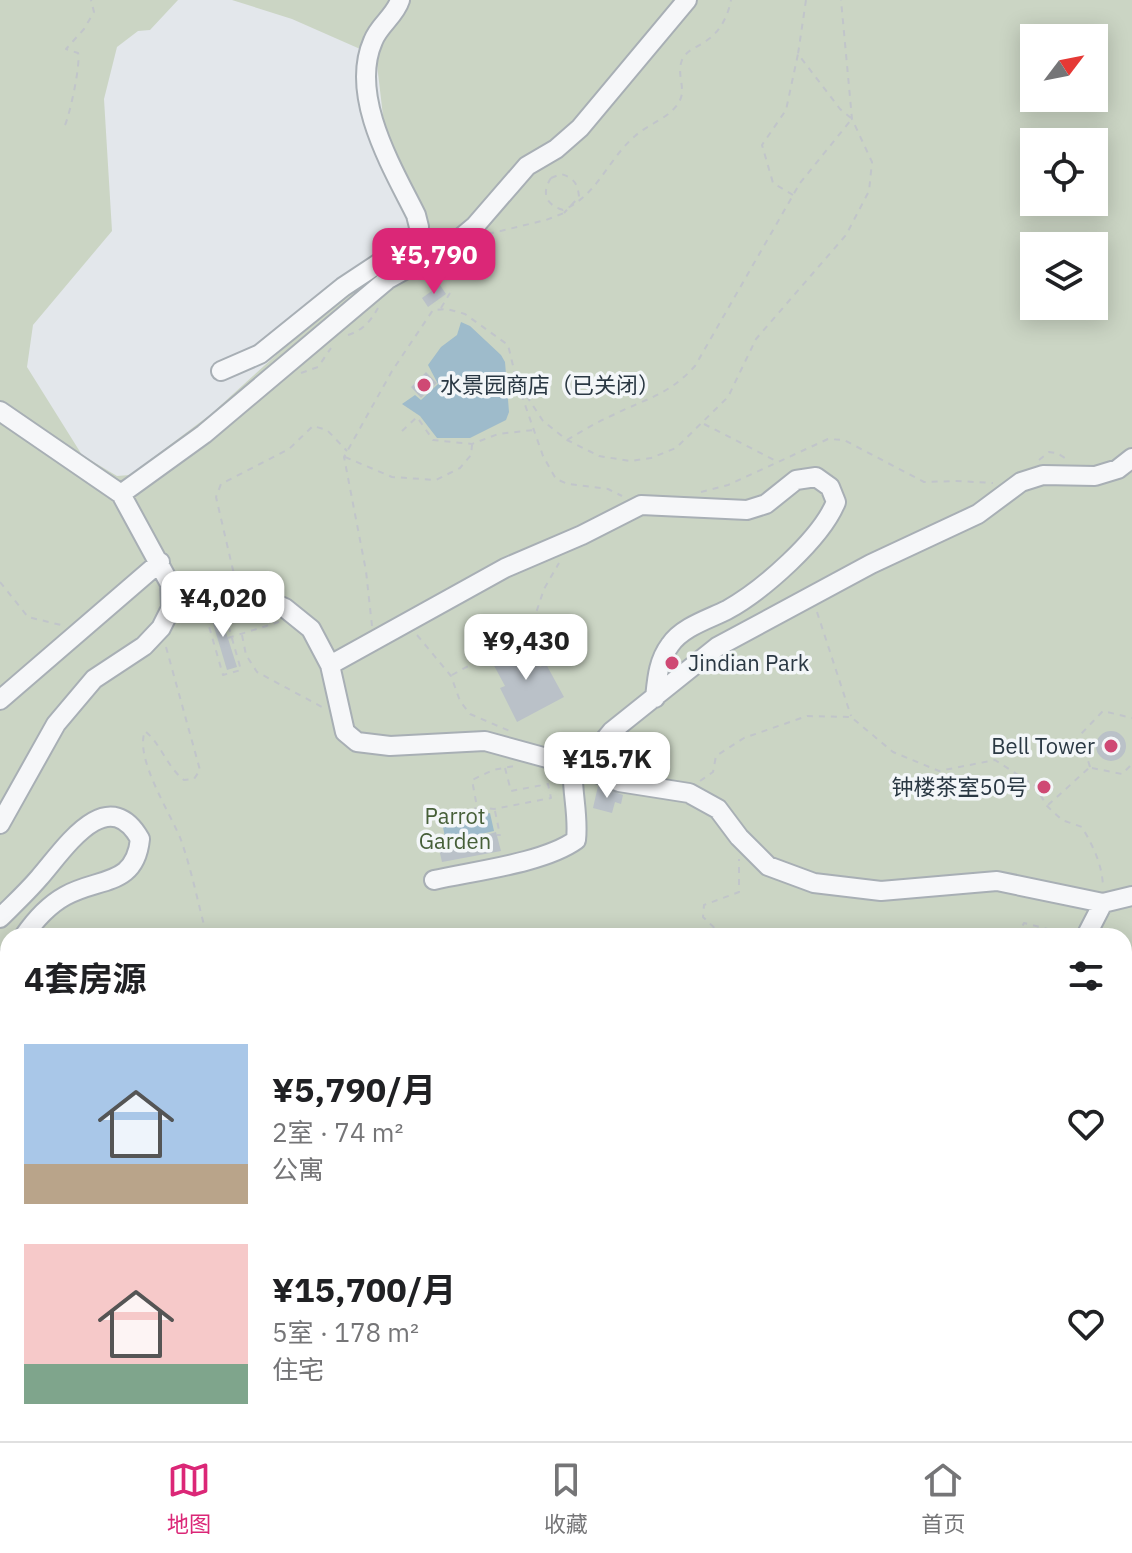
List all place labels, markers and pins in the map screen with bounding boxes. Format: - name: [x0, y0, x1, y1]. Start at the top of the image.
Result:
- pin: ¥5,790: [369, 228, 499, 296]
- place label: 水景园商店（已关闭）: [440, 370, 660, 399]
- marker: 水景园商店（已关闭）: [415, 376, 433, 394]
- pin: ¥4,020: [158, 571, 288, 639]
- pin: ¥9,430: [461, 614, 591, 682]
- place label: Jindian Park: [688, 648, 810, 677]
- marker: Jindian Park: [663, 654, 681, 672]
- place label: Bell Tower: [991, 731, 1095, 760]
- pin: ¥15.7K: [542, 732, 672, 800]
- marker: Bell Tower: [1102, 737, 1120, 755]
- place label: 钟楼茶室50号: [892, 772, 1028, 801]
- marker: 钟楼茶室50号: [1035, 778, 1053, 796]

